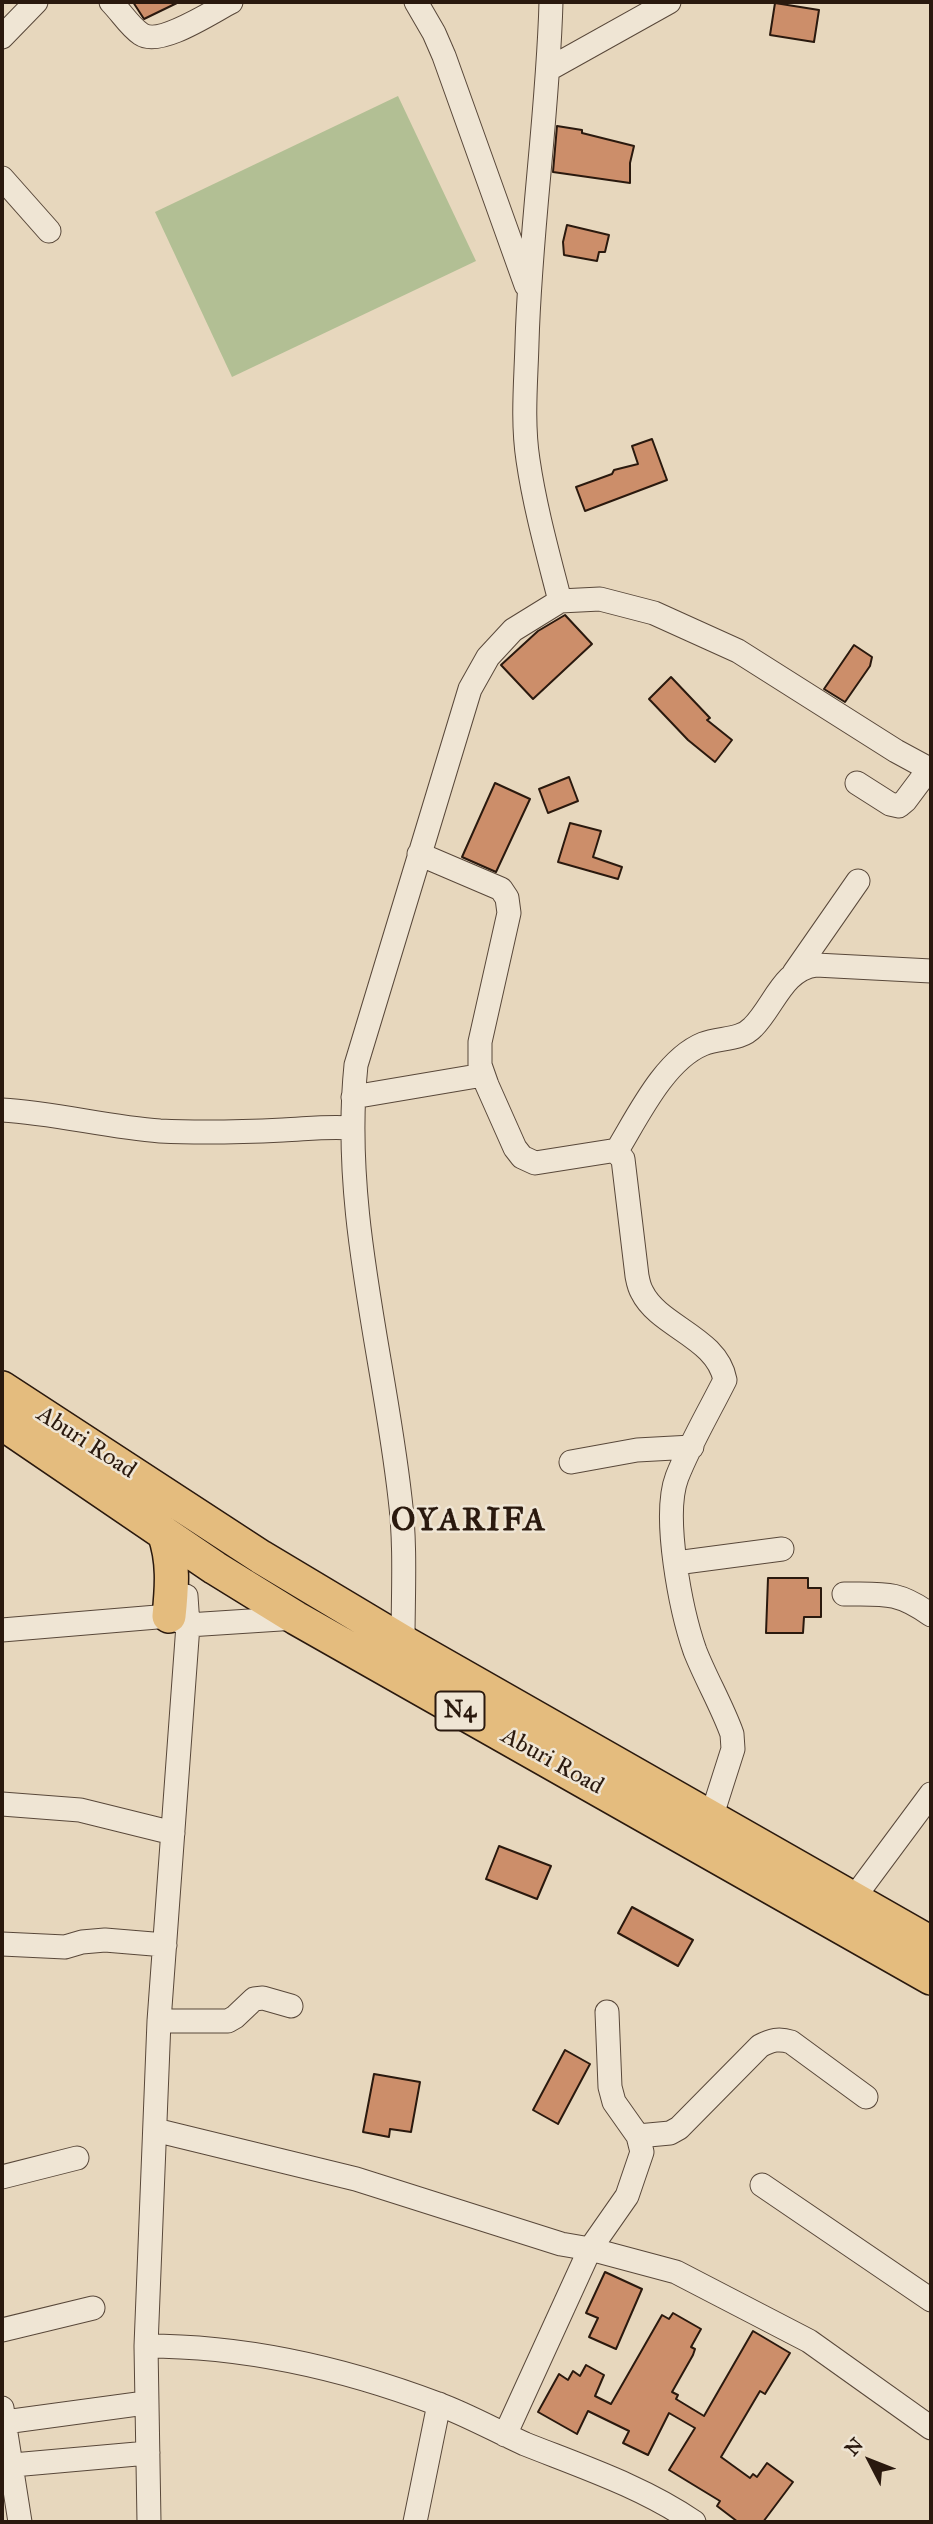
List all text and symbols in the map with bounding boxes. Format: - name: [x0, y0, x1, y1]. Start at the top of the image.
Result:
- street label: Aburi Road: [31, 1400, 141, 1486]
- district label: OYARIFA: [392, 1503, 546, 1541]
- road number: N4: [435, 1692, 484, 1730]
- street label: Aburi Road: [496, 1722, 608, 1802]
- north arrow: [835, 2426, 905, 2496]
- text: N: [840, 2433, 868, 2460]

